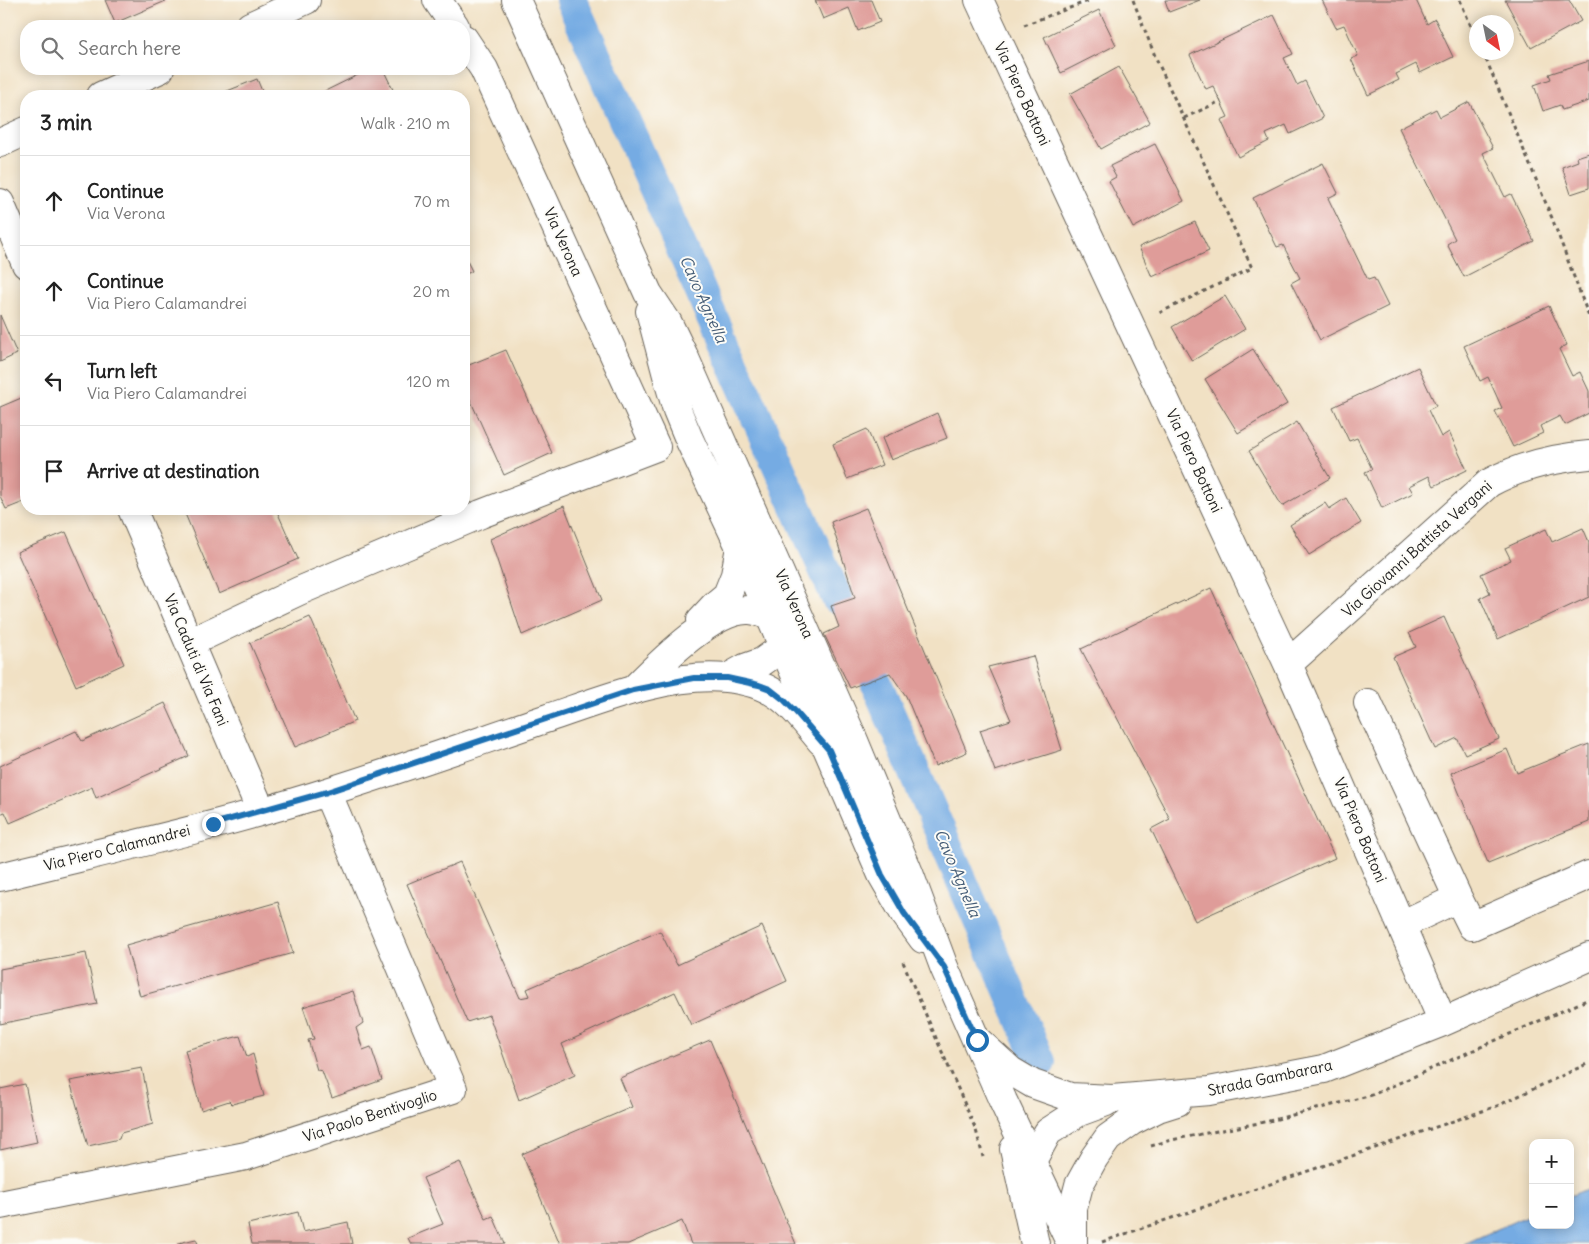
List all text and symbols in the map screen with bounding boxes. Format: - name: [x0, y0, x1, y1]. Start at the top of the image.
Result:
- north arrow: [1469, 15, 1514, 60]
- search box: [20, 20, 470, 75]
- icon: search: [38, 34, 66, 62]
- text: Search here: [78, 36, 181, 60]
- street label: Via Piero Bottoni: [990, 39, 1055, 149]
- text: 3 min: [40, 109, 92, 136]
- text: Walk · 210 m: [360, 113, 450, 133]
- text: Continue: [87, 179, 164, 203]
- icon: ahead: [40, 187, 68, 215]
- text: 70 m: [414, 191, 450, 211]
- text: Via Verona: [87, 203, 165, 223]
- street label: Via Verona: [540, 204, 587, 280]
- water label: Cavo Agnella: [676, 252, 732, 347]
- text: Continue: [87, 269, 164, 293]
- icon: ahead: [40, 277, 68, 305]
- text: 20 m: [413, 281, 450, 301]
- text: Via Piero Calamandrei: [87, 293, 247, 313]
- text: Turn left: [87, 359, 157, 383]
- icon: left: [40, 367, 68, 395]
- text: 120 m: [407, 371, 450, 391]
- text: Via Piero Calamandrei: [87, 383, 247, 403]
- street label: Via Piero Bottoni: [1162, 406, 1227, 516]
- icon: arrive: [40, 457, 68, 485]
- text: Arrive at destination: [87, 459, 260, 483]
- street label: Via Giovanni Battista Vergani: [1338, 476, 1496, 621]
- street label: Via Verona: [771, 566, 818, 642]
- street label: Via Caduti di Via Fani: [160, 591, 233, 729]
- street label: Via Piero Bottoni: [1330, 775, 1391, 885]
- route end: [202, 813, 225, 836]
- street label: Via Piero Calamandrei: [42, 820, 192, 875]
- water label: Cavo Agnella: [931, 826, 986, 921]
- route start: [966, 1029, 989, 1052]
- street label: Strada Gambarara: [1206, 1055, 1334, 1100]
- street label: Via Paolo Bentivoglio: [300, 1085, 439, 1146]
- map controls: [1529, 1139, 1574, 1229]
- button: +: [1529, 1139, 1574, 1184]
- button: −: [1529, 1184, 1574, 1229]

